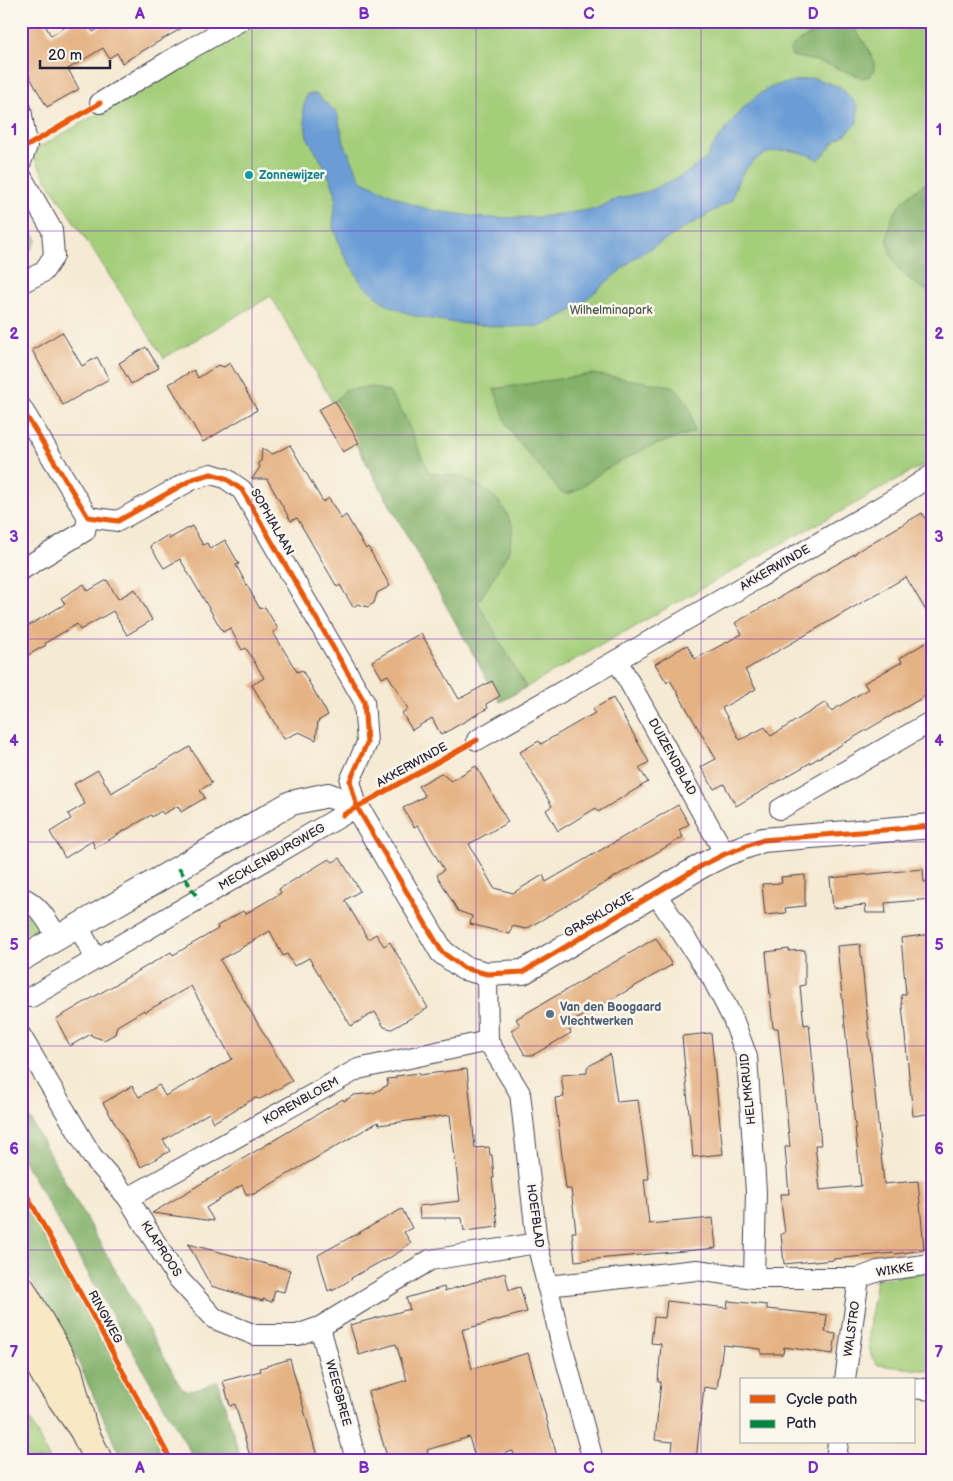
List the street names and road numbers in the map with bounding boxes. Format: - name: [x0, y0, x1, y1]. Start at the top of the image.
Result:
- street label: SOPHIALAAN: [247, 486, 297, 558]
- street label: AKKERWINDE: [737, 542, 813, 594]
- street label: DUIZENDBLAD: [645, 716, 699, 798]
- street label: AKKERWINDE: [374, 739, 450, 791]
- street label: MECKLENBURGWEG: [216, 820, 328, 894]
- street label: GRASKLOKJE: [562, 889, 636, 941]
- street label: HELMKRUID: [737, 1052, 759, 1125]
- street label: KORENBLOEM: [260, 1074, 342, 1128]
- street label: HOEFBLAD: [523, 1183, 547, 1249]
- street label: KLAPROOS: [137, 1218, 185, 1280]
- street label: WIKKE: [875, 1260, 915, 1280]
- street label: RINGWEG: [84, 1288, 126, 1346]
- street label: WALSTRO: [841, 1300, 863, 1358]
- street label: WEEGBREE: [322, 1358, 354, 1428]

